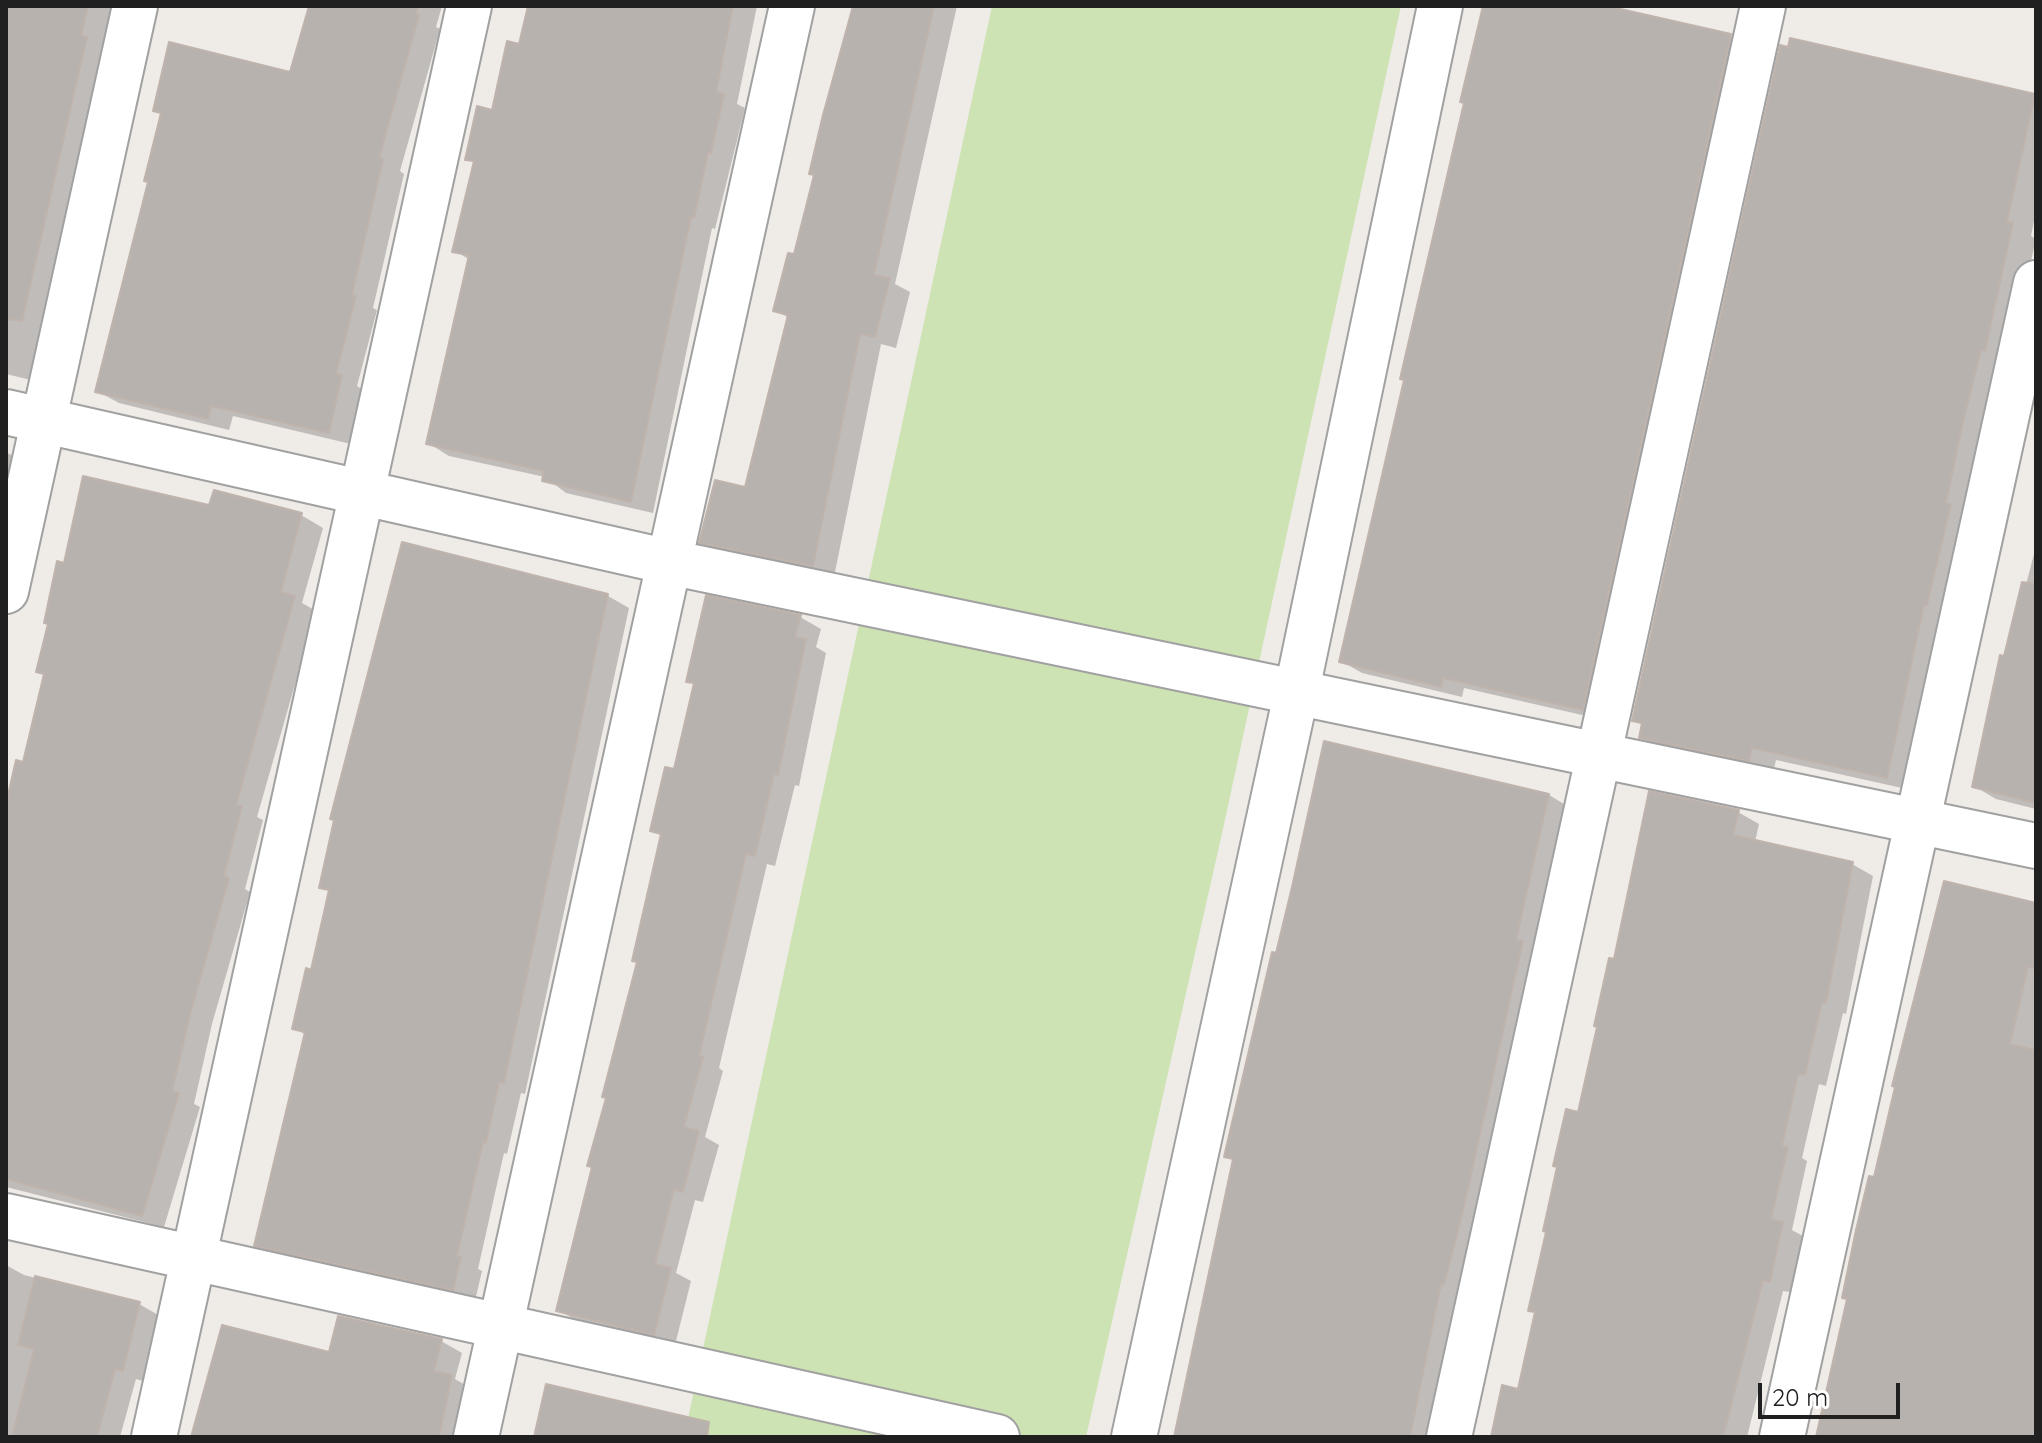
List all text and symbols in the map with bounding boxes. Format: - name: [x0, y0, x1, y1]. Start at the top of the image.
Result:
- scale bar: [1762, 1367, 1904, 1417]
- text: 20 m: [1772, 1382, 1828, 1412]

